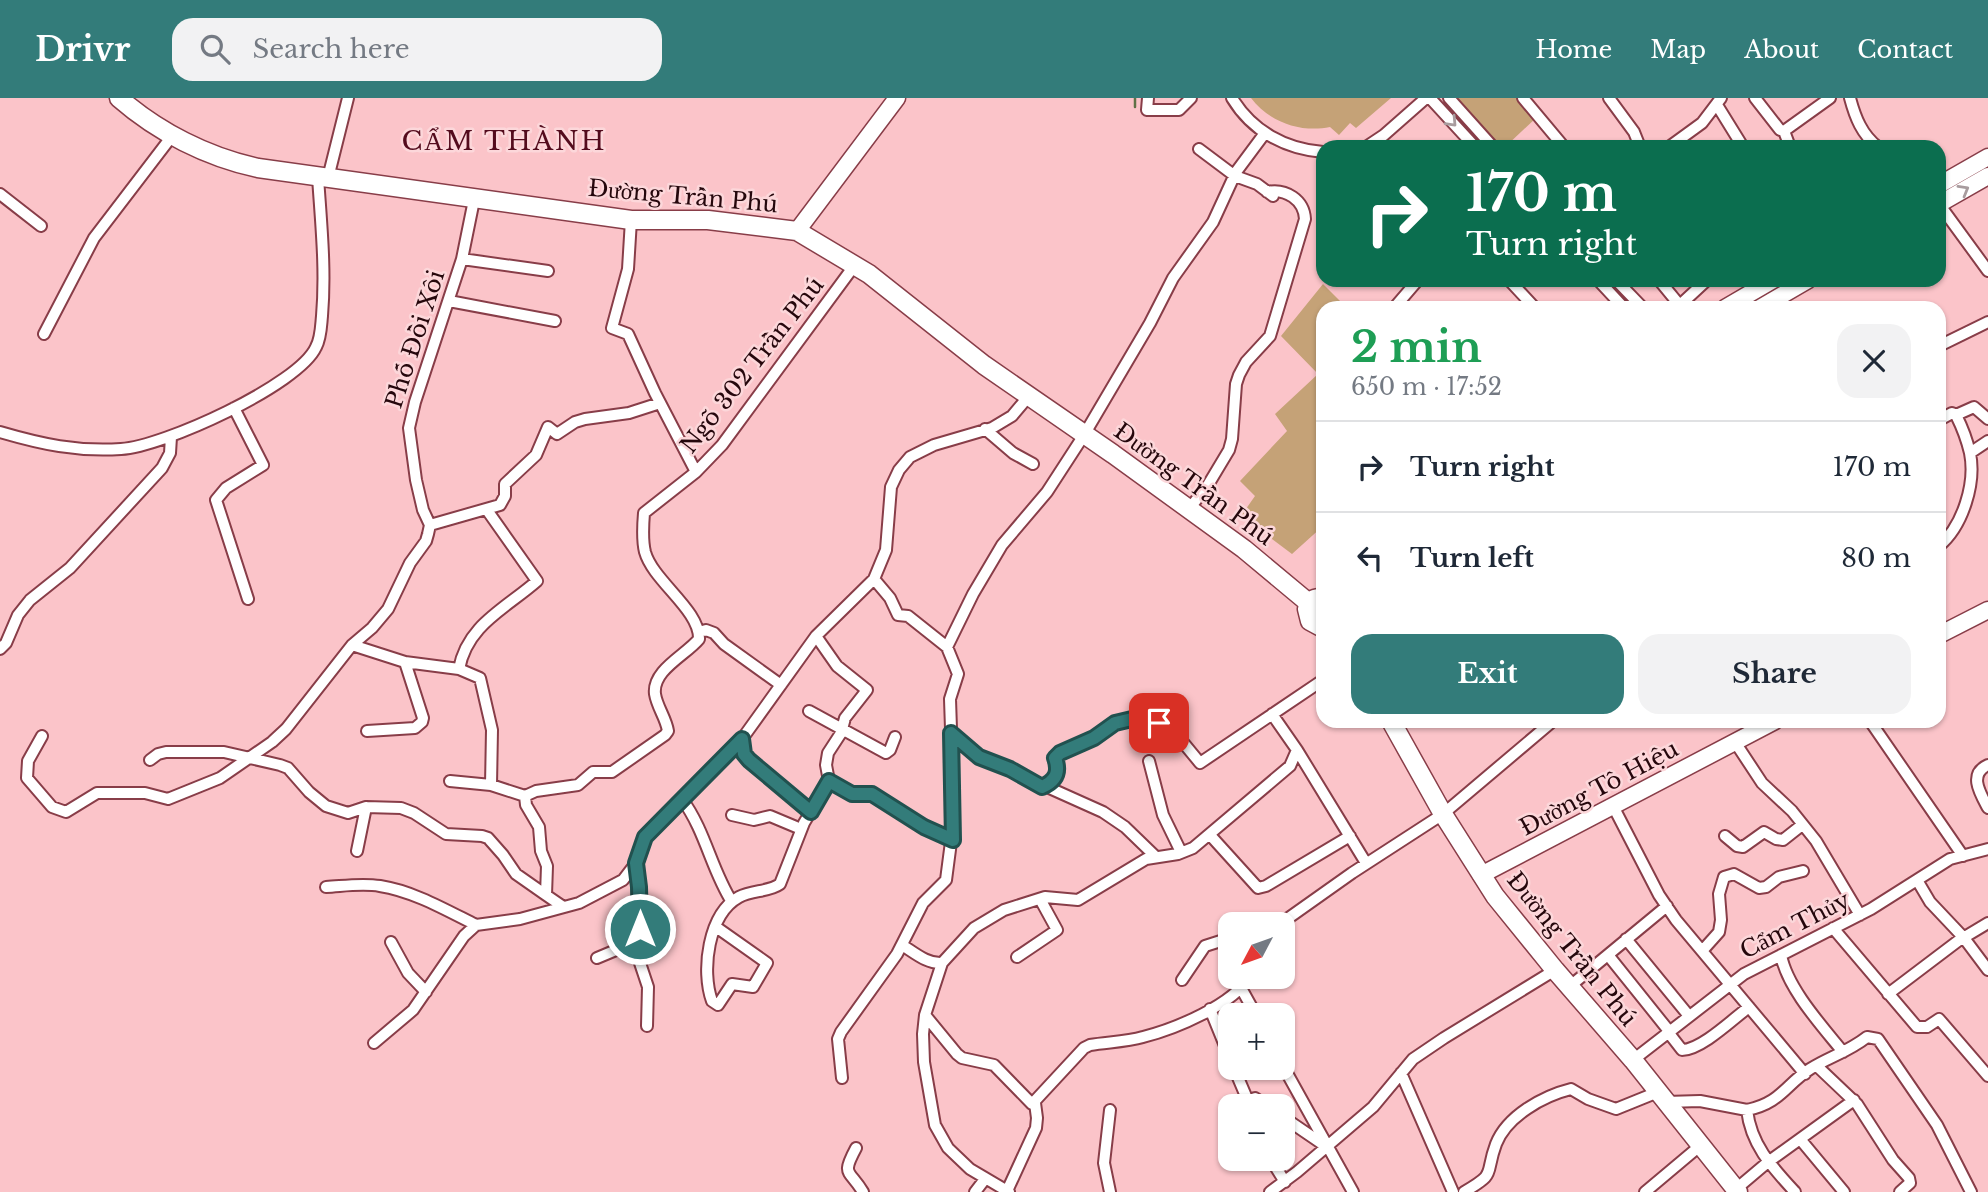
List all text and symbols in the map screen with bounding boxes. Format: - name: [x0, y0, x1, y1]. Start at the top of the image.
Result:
- search box: [172, 18, 662, 81]
- text: Drivr: [35, 29, 130, 70]
- icon: search: [196, 30, 234, 68]
- text: Search here: [252, 33, 410, 65]
- text: Home: [1536, 35, 1612, 64]
- text: Map: [1650, 35, 1706, 64]
- text: About: [1744, 35, 1819, 64]
- text: Contact: [1857, 35, 1953, 64]
- one-way arrow: [1444, 114, 1457, 127]
- district label: CẨM THÀNH: [401, 125, 607, 157]
- text: 170 m: [1466, 163, 1617, 224]
- icon: right: [1351, 168, 1442, 259]
- street label: Đường Trần Phú: [587, 174, 779, 218]
- one-way arrow: [1956, 185, 1969, 198]
- text: Turn right: [1466, 224, 1637, 264]
- street label: Phố Đồi Xôi: [380, 266, 451, 412]
- street label: Ngõ 302 Trần Phú: [674, 271, 830, 459]
- text: 2 min: [1351, 321, 1482, 373]
- button: close: [1837, 324, 1911, 398]
- text: 650 m · 17:52: [1351, 373, 1502, 401]
- street label: Đường Trần Phú: [1109, 417, 1279, 551]
- icon: right: [1351, 448, 1389, 486]
- text: Turn right: [1410, 451, 1555, 483]
- text: 170 m: [1832, 451, 1911, 483]
- icon: left: [1351, 539, 1389, 577]
- text: Turn left: [1410, 542, 1534, 574]
- text: 80 m: [1841, 542, 1911, 574]
- button: Exit: [1351, 634, 1624, 714]
- button: Share: [1638, 634, 1911, 714]
- pin: [1129, 693, 1189, 753]
- icon: arrive: [1140, 704, 1178, 742]
- street label: Đường Tô Hiệu: [1515, 734, 1683, 842]
- street label: Đường Trần Phú: [1501, 866, 1643, 1032]
- street label: Cẩm Thủy: [1735, 885, 1855, 965]
- position arrow: [603, 892, 677, 966]
- north arrow: [1218, 912, 1295, 989]
- map controls: [1218, 912, 1295, 1171]
- button: +: [1218, 1003, 1295, 1080]
- button: −: [1218, 1094, 1295, 1171]

